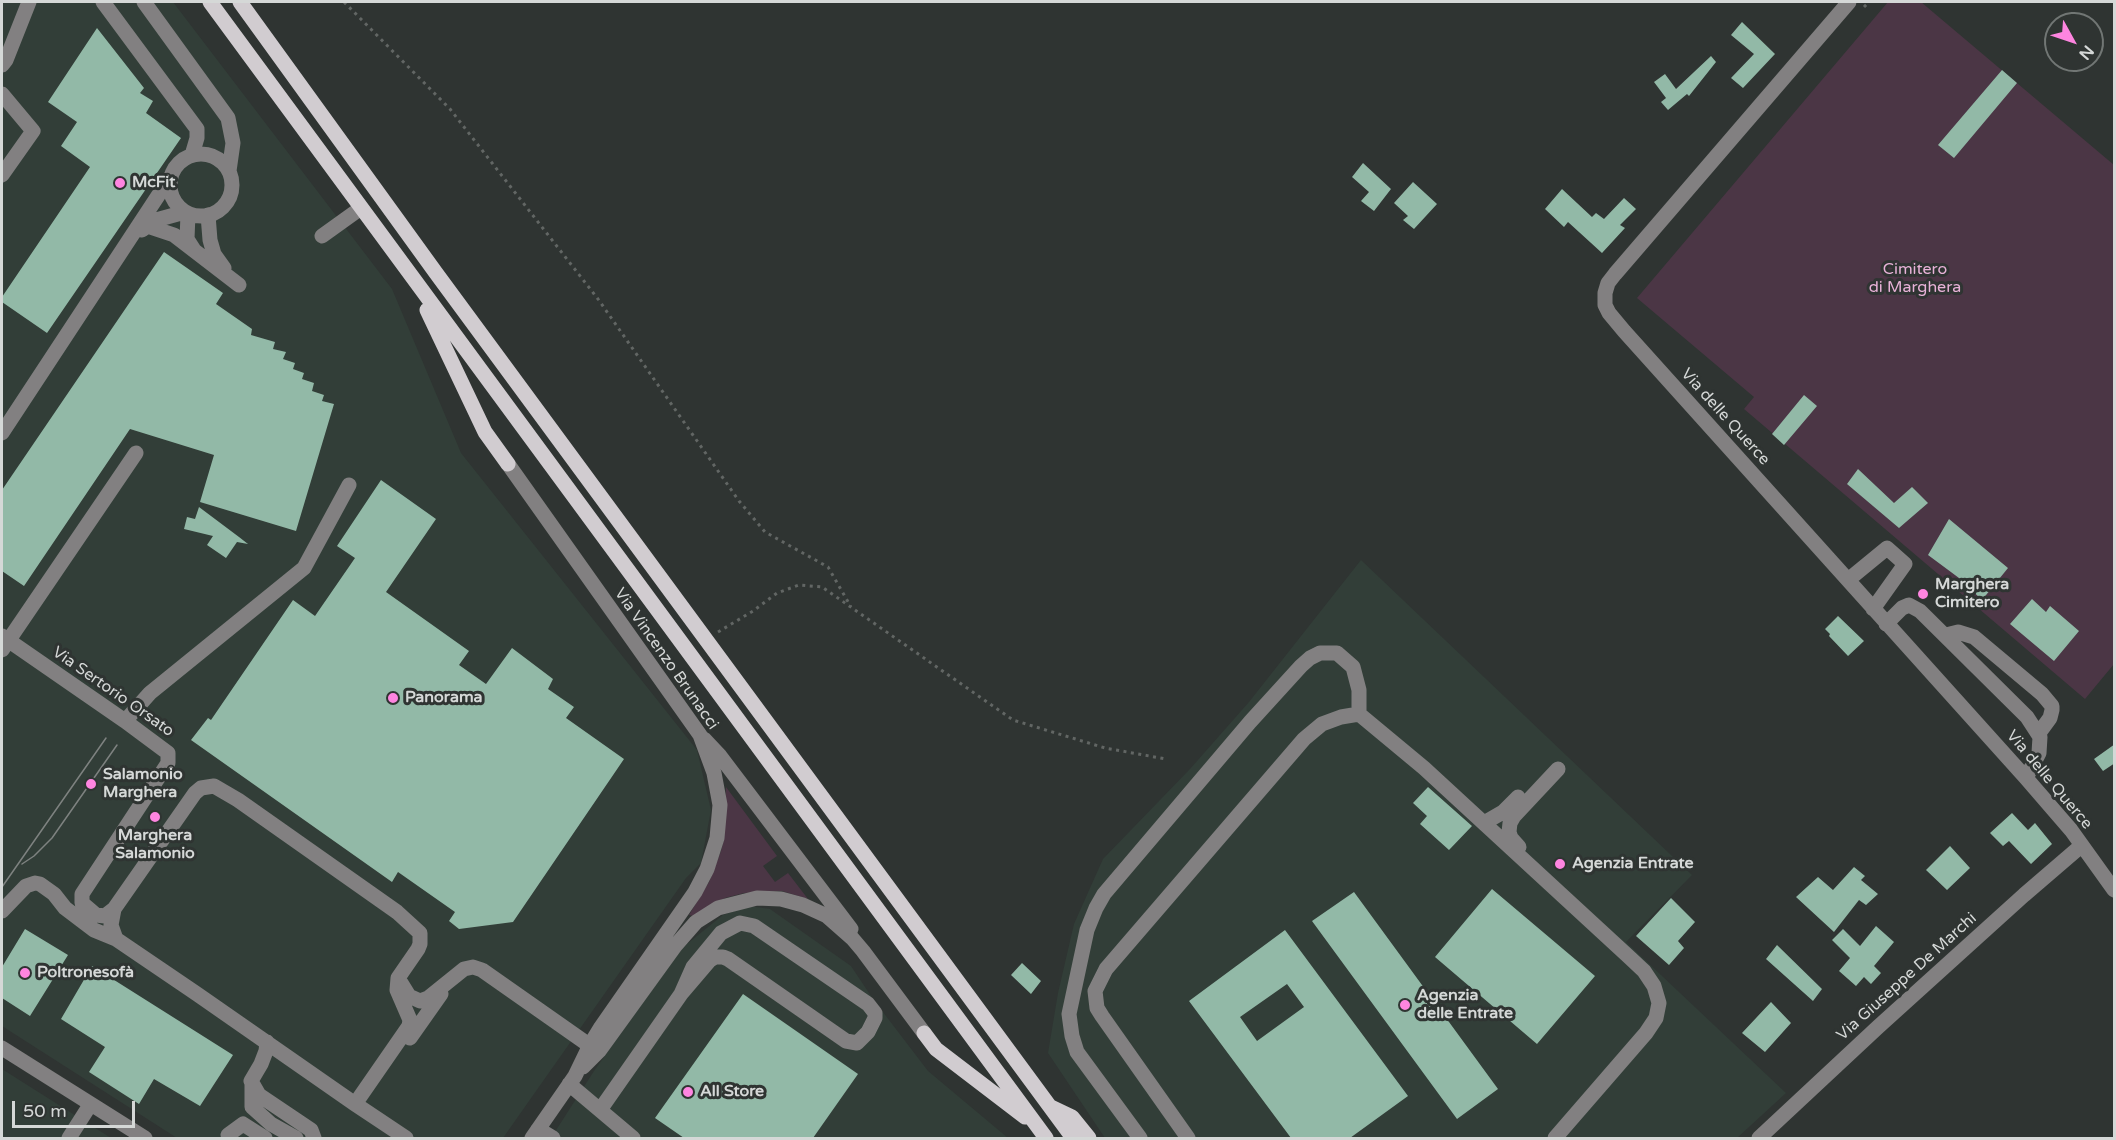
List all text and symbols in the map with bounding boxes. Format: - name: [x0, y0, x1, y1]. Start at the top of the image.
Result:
- north arrow: [2044, 12, 2104, 72]
- text: N: [2074, 41, 2098, 64]
- place label: McFit: [132, 173, 175, 193]
- marker: McFit: [113, 176, 127, 190]
- park label: Cimitero di Marghera: [1869, 260, 1961, 298]
- street label: Via delle Querce: [1677, 365, 1773, 469]
- place label: Marghera Cimitero: [1935, 575, 2009, 613]
- street label: Via Vincenzo Brunacci: [610, 585, 722, 733]
- marker: Marghera Cimitero: [1916, 587, 1930, 601]
- street label: Via Sertorio Orsato: [49, 643, 177, 741]
- place label: Panorama: [405, 688, 483, 708]
- marker: Panorama: [386, 691, 400, 705]
- street label: Via delle Querce: [2002, 727, 2096, 833]
- place label: Salamonio Marghera: [103, 765, 183, 803]
- marker: Salamonio Marghera: [84, 777, 98, 791]
- marker: Marghera Salamonio: [148, 810, 162, 824]
- place label: Marghera Salamonio: [115, 826, 195, 864]
- place label: Agenzia Entrate: [1572, 854, 1693, 874]
- marker: Agenzia Entrate: [1553, 857, 1567, 871]
- street label: Via Giuseppe De Marchi: [1833, 909, 1981, 1045]
- place label: Poltronesofà: [37, 963, 134, 983]
- marker: Poltronesofà: [18, 966, 32, 980]
- place label: Agenzia delle Entrate: [1417, 986, 1513, 1024]
- marker: Agenzia delle Entrate: [1398, 998, 1412, 1012]
- place label: All Store: [700, 1082, 764, 1102]
- marker: All Store: [681, 1085, 695, 1099]
- scale bar: [15, 1089, 138, 1127]
- text: 50 m: [23, 1100, 67, 1122]

